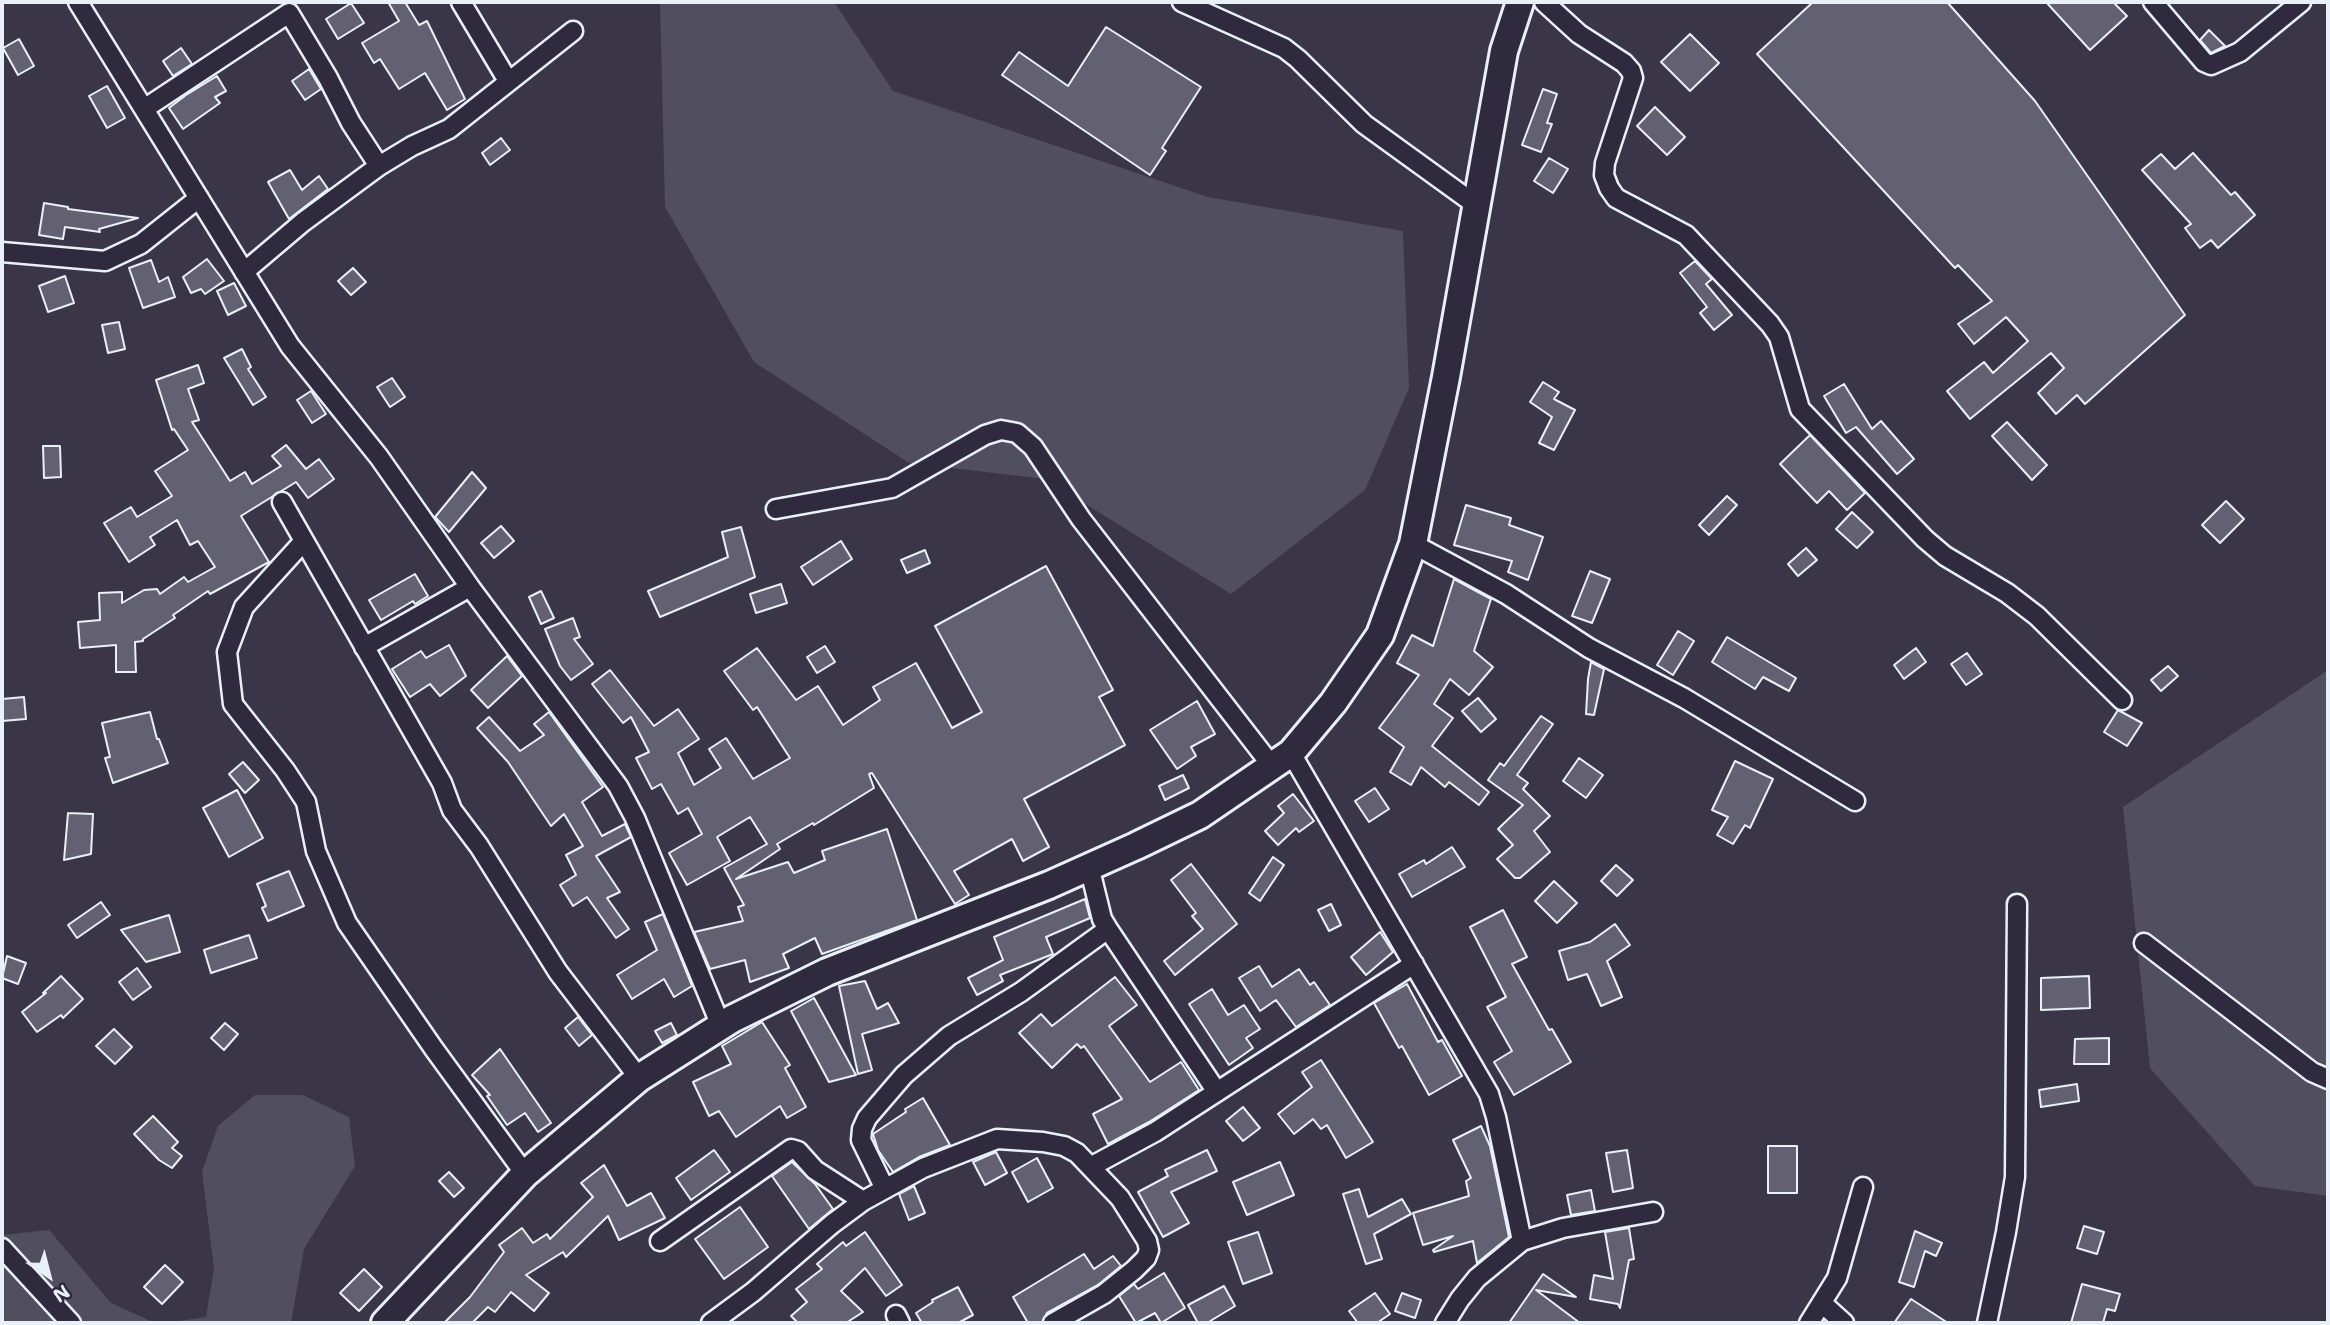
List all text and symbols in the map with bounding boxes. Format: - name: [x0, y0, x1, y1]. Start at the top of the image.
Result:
- north arrow: [14, 1241, 84, 1311]
- text: N: [48, 1279, 75, 1308]

